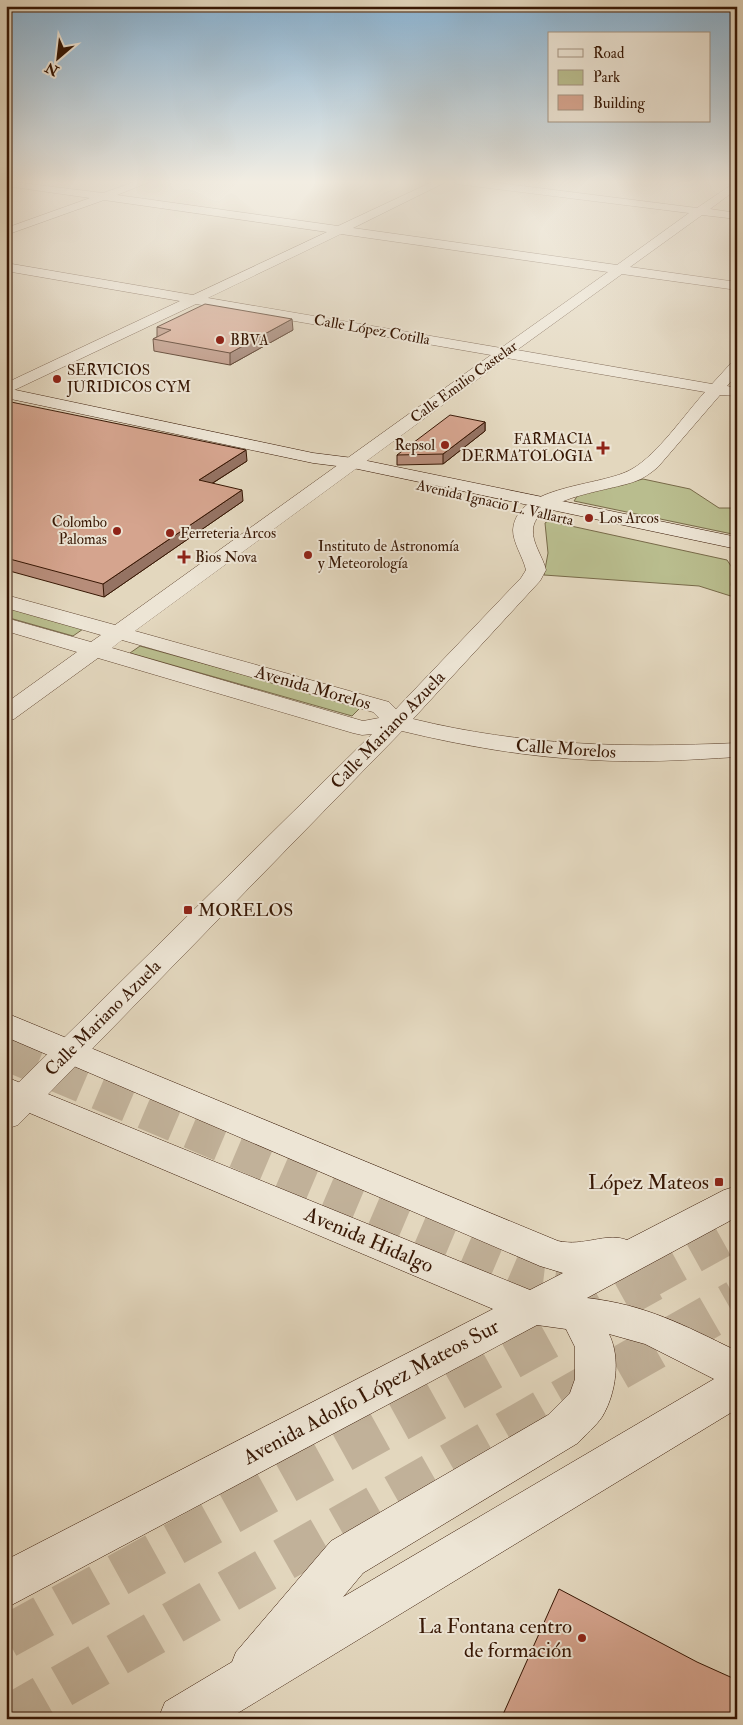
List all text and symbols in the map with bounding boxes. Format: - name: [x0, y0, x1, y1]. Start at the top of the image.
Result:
- north arrow: [32, 32, 82, 82]
- legend: [548, 32, 710, 122]
- text: Road: [593, 44, 625, 63]
- text: N: [42, 58, 63, 80]
- text: Park: [593, 68, 620, 87]
- text: Building: [593, 94, 645, 113]
- street label: Calle López Cotilla: [312, 310, 432, 351]
- place label: BBVA: [230, 331, 269, 350]
- marker: BBVA: [214, 334, 226, 346]
- street label: Calle Emilio Castelar: [407, 337, 522, 427]
- place label: SERVICIOS JURIDICOS CYM: [66, 361, 191, 398]
- marker: SERVICIOS JURIDICOS CYM: [51, 373, 63, 385]
- place label: FARMACIA DERMATOLOGIA: [461, 430, 593, 466]
- place label: Repsol: [394, 436, 435, 456]
- marker: Repsol: [439, 439, 451, 451]
- marker: FARMACIA DERMATOLOGIA: [597, 442, 609, 454]
- street label: Avenida Ignacio L. Vallarta: [414, 475, 576, 531]
- place label: Los Arcos: [599, 509, 659, 528]
- marker: Los Arcos: [583, 512, 595, 524]
- place label: Colombo Palomas: [52, 513, 107, 549]
- place label: Ferreteria Arcos: [180, 524, 276, 543]
- marker: Colombo Palomas: [111, 525, 123, 537]
- marker: Ferreteria Arcos: [164, 527, 176, 539]
- place label: Instituto de Astronomía y Meteorología: [318, 537, 460, 573]
- place label: Bios Nova: [195, 548, 258, 567]
- marker: Instituto de Astronomía y Meteorología: [302, 549, 314, 561]
- marker: Bios Nova: [177, 550, 191, 564]
- street label: Avenida Morelos: [251, 660, 374, 716]
- street label: Calle Mariano Azuela: [326, 666, 451, 794]
- street label: Calle Morelos: [515, 734, 617, 764]
- place label: MORELOS: [198, 899, 293, 922]
- marker: MORELOS: [182, 904, 194, 916]
- street label: Calle Mariano Azuela: [40, 955, 166, 1081]
- place label: López Mateos: [588, 1169, 709, 1196]
- marker: López Mateos: [713, 1176, 725, 1188]
- street label: Avenida Hidalgo: [299, 1200, 438, 1279]
- street label: Avenida Adolfo López Mateos Sur: [237, 1313, 504, 1472]
- place label: La Fontana centro de formación: [418, 1613, 572, 1664]
- marker: La Fontana centro de formación: [576, 1632, 588, 1644]

